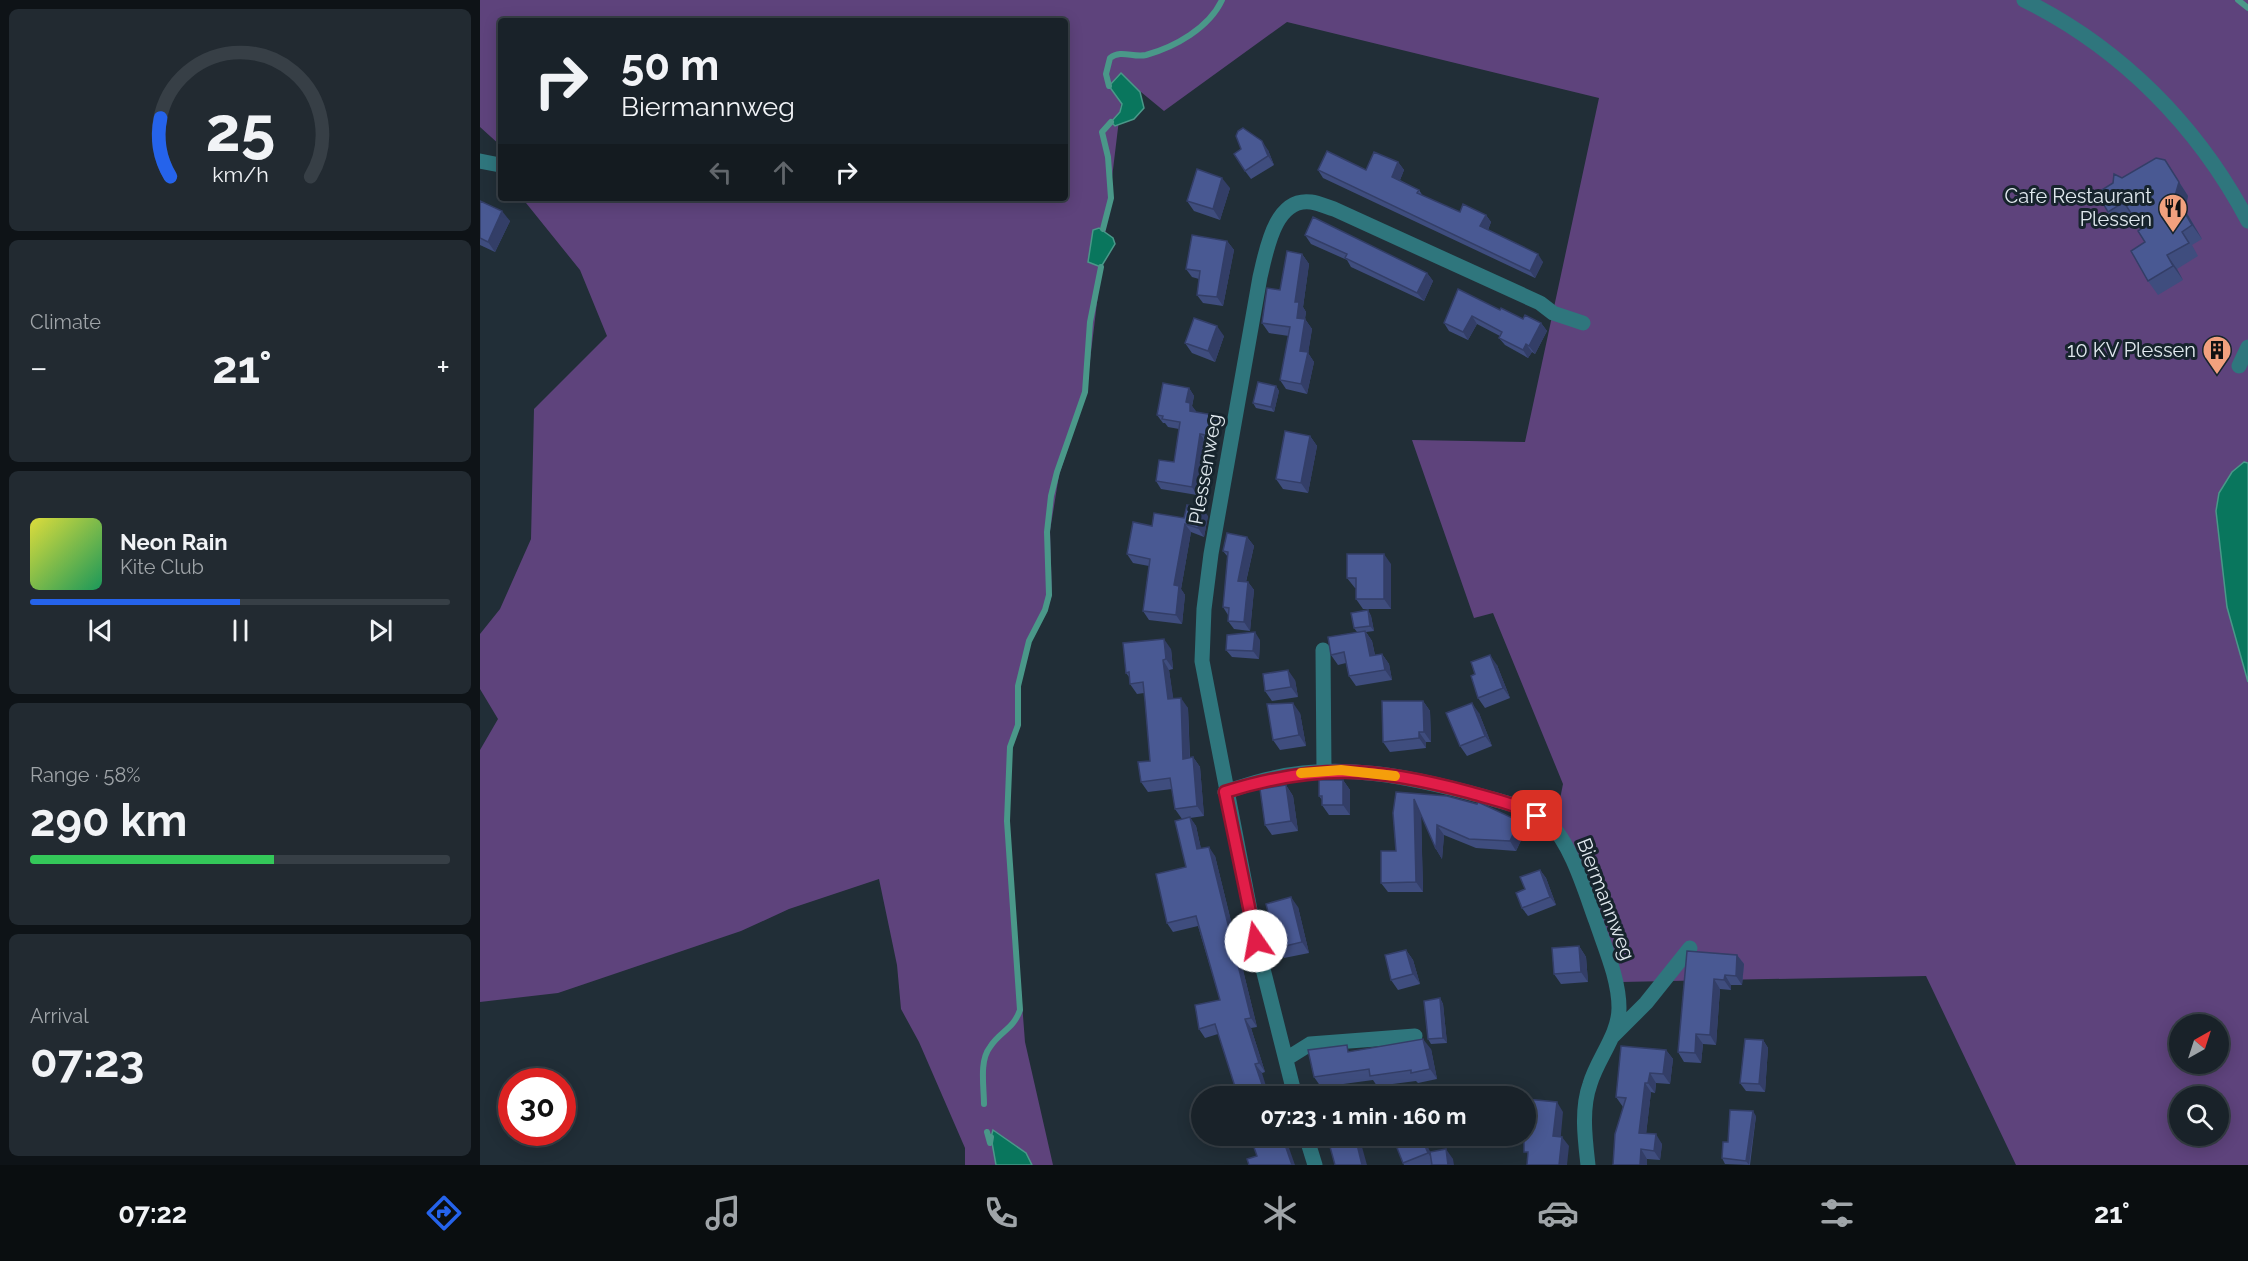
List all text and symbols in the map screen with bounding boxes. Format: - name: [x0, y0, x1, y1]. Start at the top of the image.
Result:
- text: 50 m: [621, 41, 719, 90]
- icon: right: [522, 42, 600, 120]
- text: Biermannweg: [621, 91, 795, 122]
- text: 25: [205, 92, 275, 166]
- icon: left: [704, 156, 737, 189]
- icon: ahead: [767, 156, 800, 189]
- icon: right: [830, 156, 863, 189]
- text: km/h: [212, 162, 268, 187]
- place label: Cafe Restaurant Plessen: [2005, 184, 2152, 231]
- restaurant icon: Cafe Restaurant Plessen: [2157, 192, 2189, 234]
- text: Climate: [30, 310, 101, 334]
- building icon: 10 KV Plessen: [2201, 334, 2233, 376]
- place label: 10 KV Plessen: [2067, 338, 2196, 362]
- text: 21°: [212, 341, 272, 394]
- text: −: [30, 348, 48, 387]
- text: +: [436, 348, 450, 387]
- street label: Plessenweg: [1183, 412, 1227, 526]
- text: Neon Rain: [120, 529, 228, 555]
- text: Kite Club: [120, 555, 204, 579]
- icon: previous: [84, 614, 117, 647]
- icon: pause: [224, 614, 257, 647]
- icon: next: [364, 614, 397, 647]
- text: Range · 58%: [30, 763, 141, 787]
- pin: [1511, 790, 1562, 841]
- text: 290 km: [30, 794, 187, 847]
- icon: arrive: [1520, 799, 1553, 832]
- street label: Biermannweg: [1572, 835, 1640, 963]
- position arrow: [1224, 909, 1288, 973]
- text: Arrival: [30, 1004, 89, 1028]
- north arrow: [2169, 1014, 2229, 1074]
- map controls: [2169, 1014, 2229, 1146]
- text: 07:23: [30, 1035, 144, 1088]
- speed limit sign: 30: [498, 1068, 576, 1146]
- button: search: [2169, 1086, 2229, 1146]
- text: 07:23 · 1 min · 160 m: [1260, 1103, 1467, 1129]
- icon: directions: [423, 1192, 465, 1234]
- icon: music: [702, 1192, 744, 1234]
- icon: phone: [980, 1192, 1022, 1234]
- icon: climate: [1259, 1192, 1301, 1234]
- icon: car: [1537, 1192, 1579, 1234]
- icon: filters: [1816, 1192, 1858, 1234]
- text: 07:22: [118, 1198, 187, 1229]
- text: 21°: [2094, 1198, 2130, 1229]

